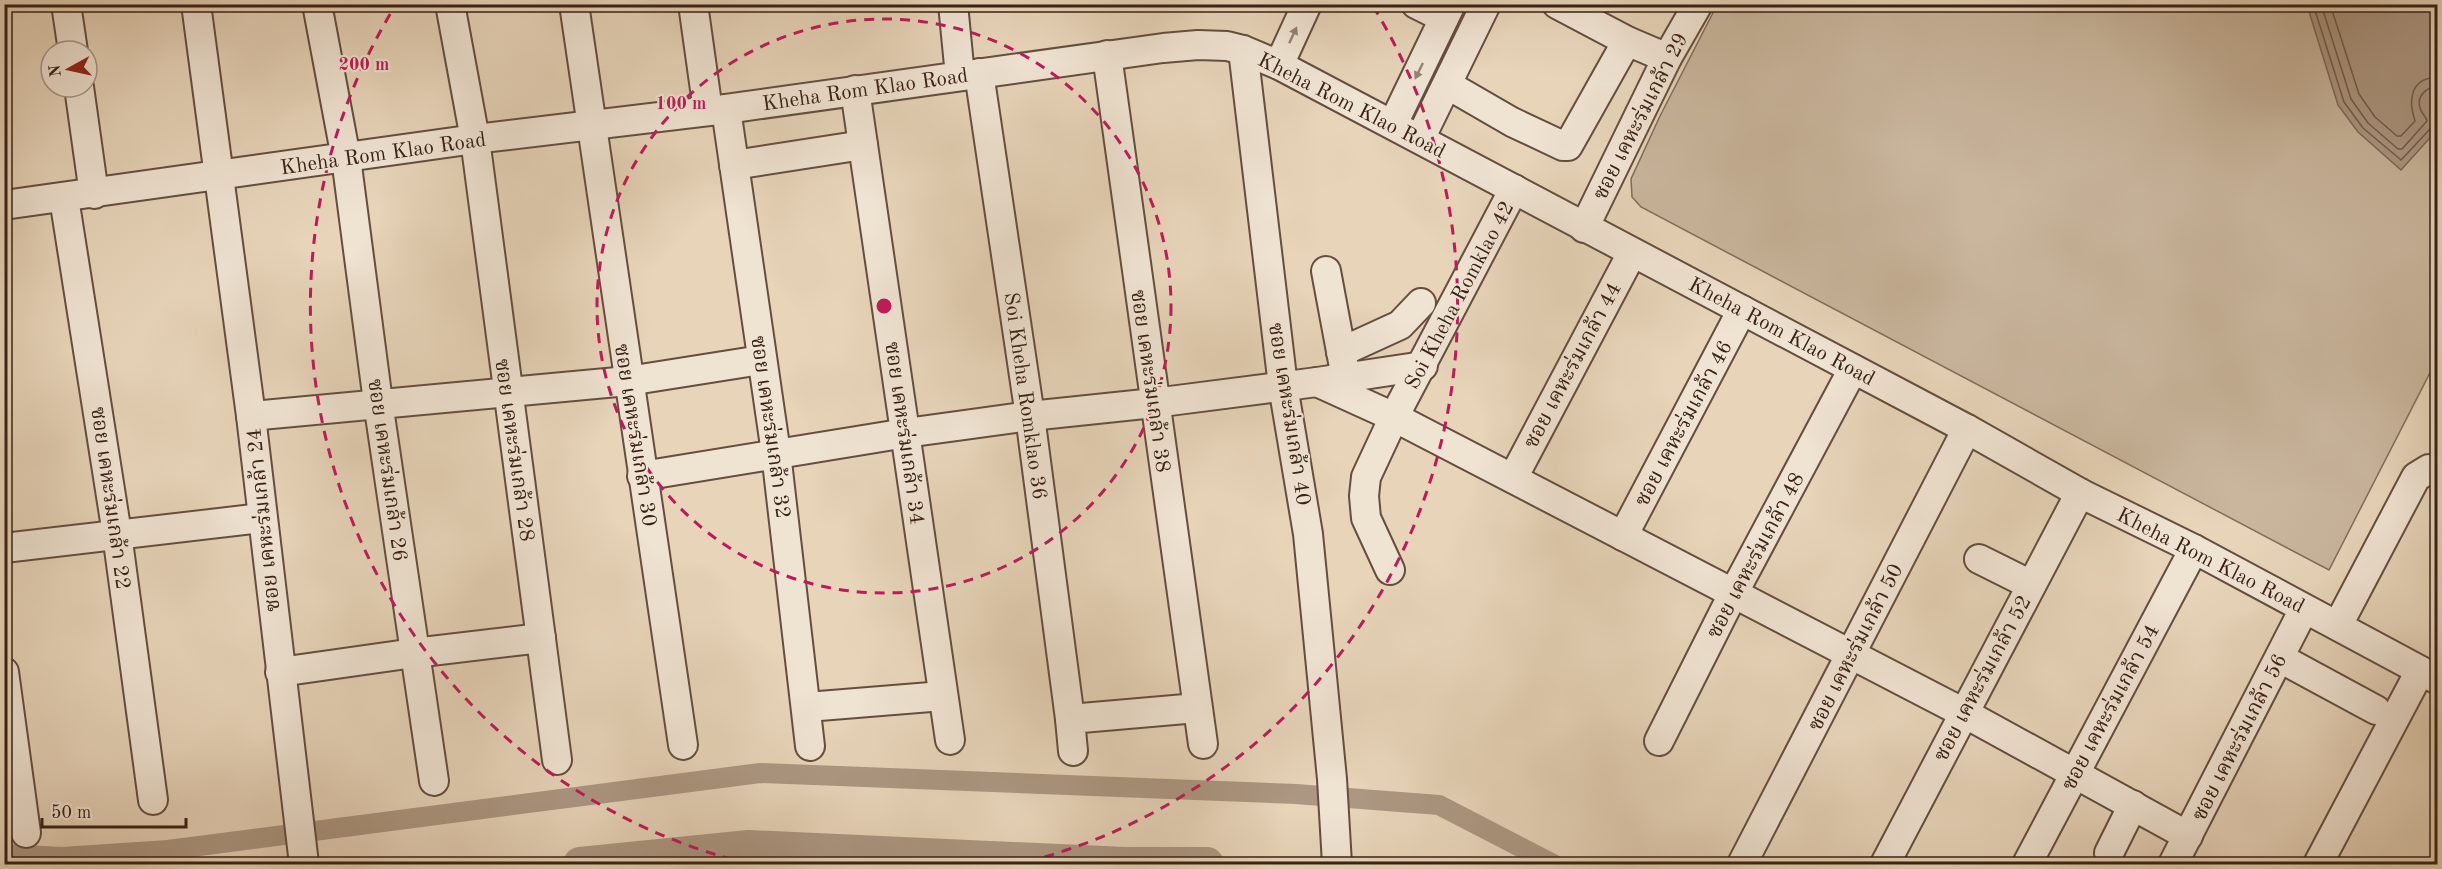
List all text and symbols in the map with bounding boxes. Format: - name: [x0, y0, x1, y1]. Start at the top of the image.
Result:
- one-way arrow: [1289, 26, 1298, 43]
- street label: ซอย เคหะร่มเกล้า 29: [1587, 28, 1693, 204]
- north arrow: [39, 39, 99, 99]
- street label: Kheha Rom Klao Road: [1254, 50, 1449, 163]
- text: 200 m: [339, 56, 389, 74]
- text: N: [47, 63, 65, 78]
- one-way arrow: [1414, 63, 1423, 80]
- street label: Kheha Rom Klao Road: [761, 66, 970, 115]
- text: 100 m: [656, 95, 706, 113]
- street label: Kheha Rom Klao Road: [279, 130, 488, 179]
- street label: Soi Kheha Romklao 42: [1402, 198, 1519, 393]
- street label: Kheha Rom Klao Road: [1685, 274, 1878, 390]
- street label: ซอย เคหะร่มเกล้า 44: [1518, 278, 1626, 452]
- street label: ซอย เคหะร่มเกล้า 38: [1126, 288, 1176, 474]
- street label: Soi Kheha Romklao 36: [1000, 291, 1049, 501]
- centre of rings: [874, 296, 894, 316]
- street label: ซอย เคหะร่มเกล้า 40: [1264, 321, 1316, 507]
- street label: ซอย เคหะร่มเกล้า 32: [746, 334, 796, 520]
- street label: ซอย เคหะร่มเกล้า 46: [1629, 336, 1737, 510]
- street label: ซอย เคหะร่มเกล้า 34: [880, 340, 930, 526]
- street label: ซอย เคหะร่มเกล้า 30: [610, 342, 662, 528]
- street label: ซอย เคหะร่มเกล้า 28: [490, 357, 540, 543]
- street label: ซอย เคหะร่มเกล้า 26: [363, 377, 413, 563]
- street label: ซอย เคหะร่มเกล้า 22: [86, 405, 136, 591]
- street label: ซอย เคหะร่มเกล้า 24: [241, 427, 285, 613]
- street label: ซอย เคหะร่มเกล้า 48: [1701, 468, 1809, 642]
- street label: Kheha Rom Klao Road: [2113, 505, 2308, 618]
- street label: ซอย เคหะร่มเกล้า 50: [1802, 559, 1908, 735]
- street label: ซอย เคหะร่มเกล้า 52: [1928, 591, 2036, 765]
- street label: ซอย เคหะร่มเกล้า 54: [2056, 620, 2164, 794]
- street label: ซอย เคหะร่มเกล้า 56: [2186, 649, 2292, 825]
- scale bar: [42, 791, 186, 829]
- text: 50 m: [51, 804, 91, 822]

